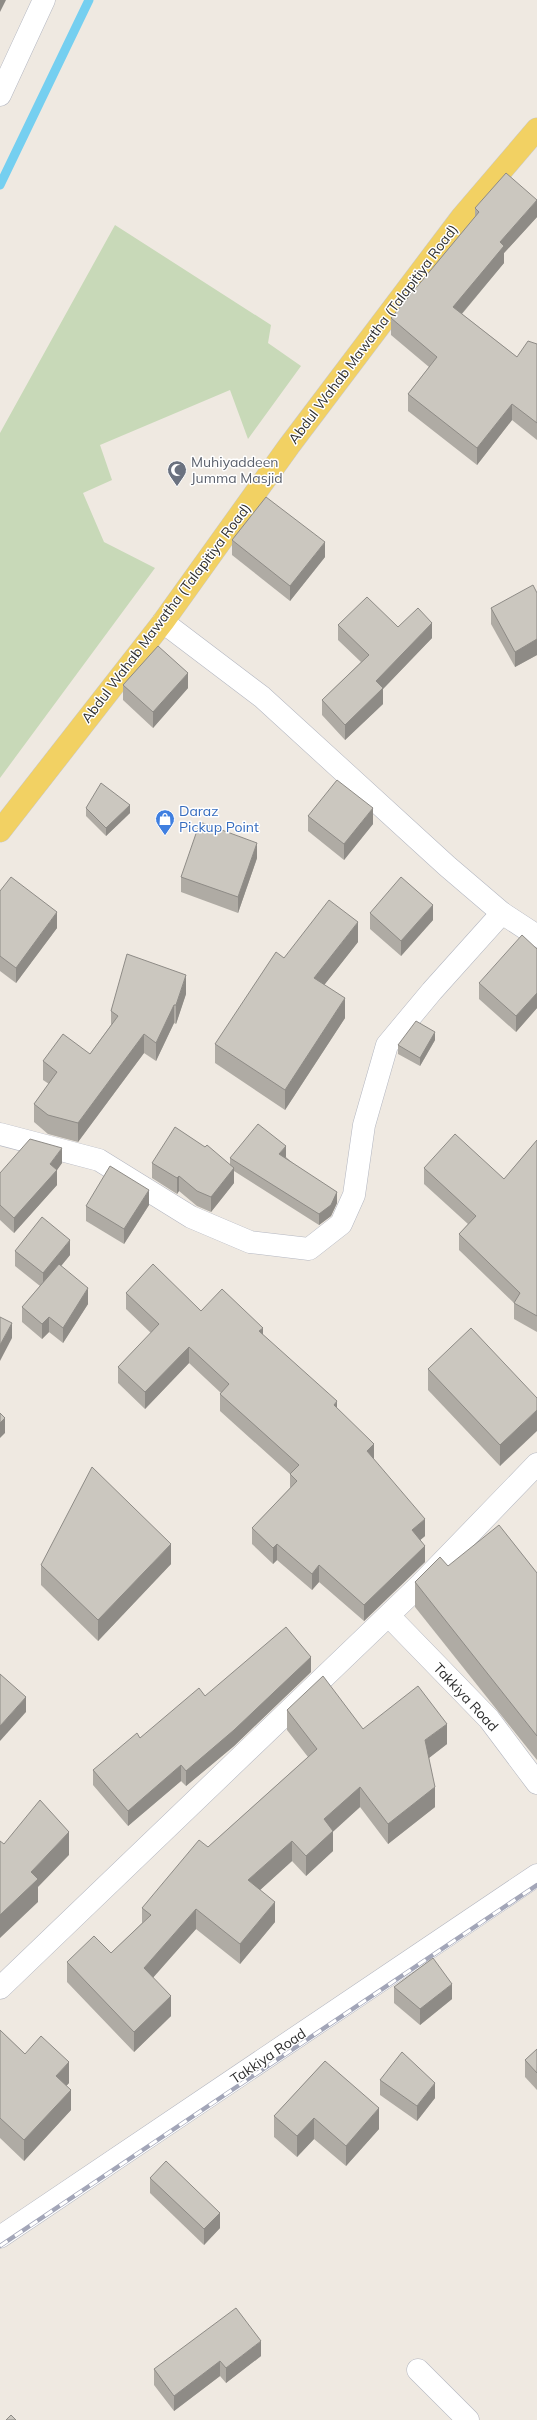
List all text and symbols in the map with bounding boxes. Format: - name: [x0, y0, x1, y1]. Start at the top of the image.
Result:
- street label: Abdul Wahab Mawatha (Talapitiya Road): [284, 221, 462, 447]
- place label: Muhiyaddeen Jumma Masjid: [191, 453, 283, 487]
- mosque icon: Muhiyaddeen Jumma Masjid: [166, 459, 188, 487]
- street label: Abdul Wahab Mawatha (Talapitiya Road): [77, 500, 255, 726]
- place label: Daraz Pickup Point: [179, 802, 259, 836]
- shop icon: Daraz Pickup Point: [154, 808, 176, 836]
- street label: Takkiya Road: [430, 1659, 502, 1735]
- street label: Takkiya Road: [227, 2024, 309, 2088]

